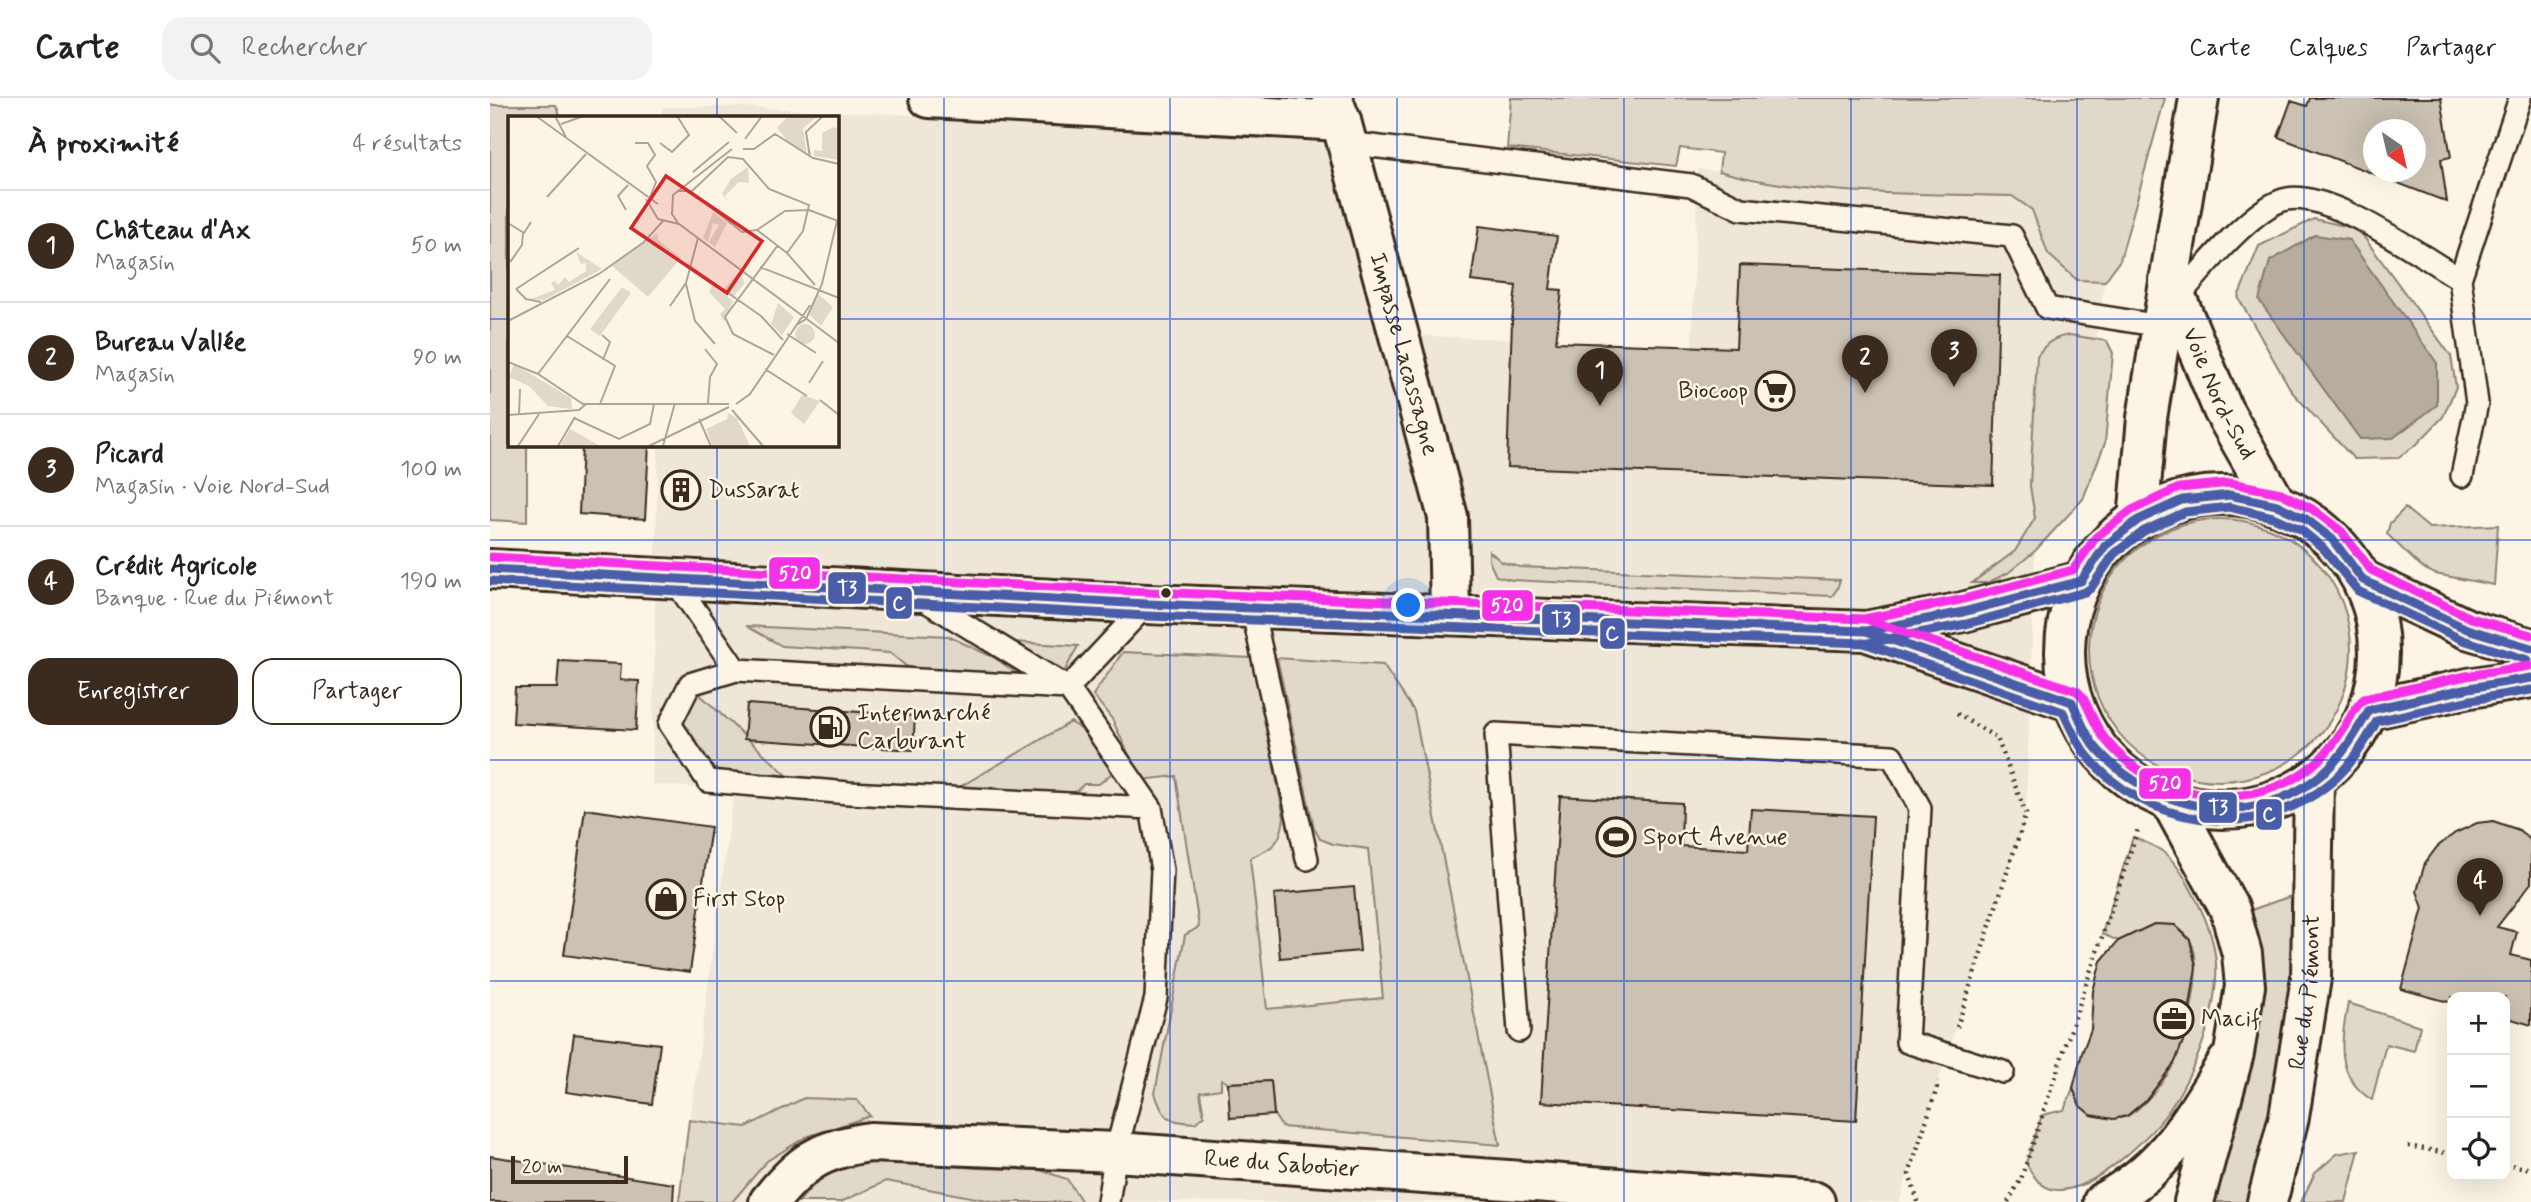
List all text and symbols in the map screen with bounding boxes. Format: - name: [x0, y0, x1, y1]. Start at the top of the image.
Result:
- search box: [162, 17, 652, 80]
- text: Carte: [35, 26, 120, 70]
- icon: search: [186, 29, 224, 67]
- text: Rechercher: [242, 31, 368, 65]
- text: Carte: [2189, 33, 2251, 64]
- text: Calques: [2289, 33, 2368, 64]
- text: Partager: [2406, 33, 2496, 64]
- inset map: [508, 116, 838, 446]
- north arrow: [2363, 119, 2426, 182]
- text: À proximité: [28, 124, 179, 163]
- text: 4 résultats: [352, 129, 462, 159]
- text: Château d'Ax: [95, 214, 250, 248]
- text: 1: [46, 231, 56, 261]
- text: 50 m: [411, 231, 462, 261]
- text: Magasin: [95, 248, 175, 278]
- street label: Impasse Lacassagne: [1362, 249, 1446, 459]
- street label: Voie Nord-Sud: [2175, 323, 2263, 465]
- text: Bureau Vallée: [95, 326, 246, 360]
- pin: 3: [1931, 329, 1977, 387]
- pin: 2: [1842, 335, 1888, 393]
- text: 2: [45, 343, 57, 373]
- text: 90 m: [413, 343, 462, 373]
- pin: 1: [1577, 348, 1623, 406]
- text: Magasin: [95, 360, 175, 390]
- supermarket icon: Biocoop: [1754, 370, 1796, 412]
- place label: Biocoop: [1678, 376, 1748, 407]
- text: Picard: [95, 438, 164, 472]
- text: 3: [46, 455, 56, 485]
- text: 100 m: [400, 455, 462, 485]
- building icon: Dussarat: [660, 469, 702, 511]
- text: Magasin · Voie Nord-Sud: [95, 472, 330, 502]
- place label: Dussarat: [708, 475, 800, 506]
- text: Crédit Agricole: [95, 550, 257, 584]
- line badge: 520: [768, 556, 821, 590]
- text: 520: [779, 562, 811, 587]
- text: 4: [44, 567, 58, 597]
- text: 190 m: [400, 567, 462, 597]
- line badge: T3: [827, 571, 867, 605]
- text: T3: [837, 577, 857, 602]
- text: Banque · Rue du Piémont: [95, 584, 334, 614]
- line badge: C: [885, 586, 913, 620]
- unlabelled marker: [1159, 586, 1173, 600]
- your location: [1391, 588, 1425, 622]
- line badge: 520: [1481, 589, 1534, 622]
- text: C: [892, 592, 906, 617]
- text: 520: [1491, 594, 1523, 619]
- line badge: T3: [1541, 603, 1581, 636]
- text: T3: [1551, 608, 1571, 633]
- line badge: C: [1599, 617, 1626, 650]
- text: C: [1605, 622, 1619, 647]
- button: Enregistrer: [28, 658, 238, 725]
- button: Partager: [252, 658, 462, 725]
- place label: Intermarché Carburant: [857, 698, 991, 757]
- fuel station icon: Intermarché Carburant: [809, 706, 851, 748]
- line badge: 520: [2138, 767, 2192, 800]
- text: 520: [2149, 772, 2181, 797]
- line badge: T3: [2198, 791, 2238, 824]
- text: T3: [2208, 796, 2228, 821]
- line badge: C: [2255, 798, 2283, 831]
- text: C: [2262, 803, 2276, 828]
- sports icon: Sport Avenue: [1595, 816, 1637, 858]
- place label: Sport Avenue: [1643, 822, 1787, 853]
- pin: 4: [2457, 858, 2503, 916]
- shop icon: First Stop: [645, 878, 687, 920]
- place label: First Stop: [693, 884, 785, 915]
- street label: Rue du Piémont: [2281, 914, 2327, 1072]
- map controls: [2447, 992, 2510, 1181]
- button: +: [2447, 992, 2510, 1055]
- office icon: Macif: [2153, 998, 2195, 1040]
- place label: Macif: [2201, 1004, 2260, 1035]
- button: −: [2447, 1055, 2510, 1118]
- button: locate: [2447, 1118, 2510, 1181]
- street label: Rue du Sabotier: [1203, 1143, 1361, 1185]
- scale bar: [511, 1153, 628, 1185]
- text: 20 m: [522, 1155, 562, 1180]

